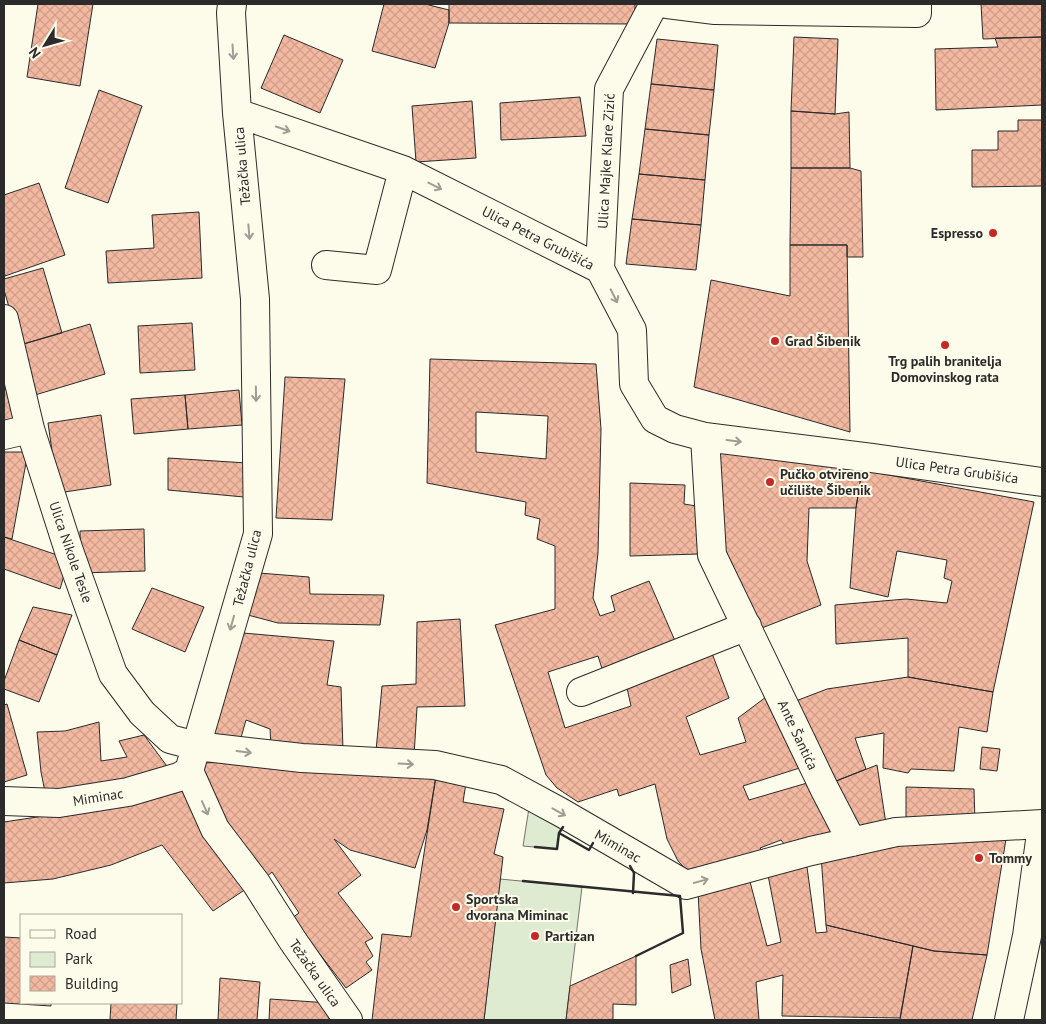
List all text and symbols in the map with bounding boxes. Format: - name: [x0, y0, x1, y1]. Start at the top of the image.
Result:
- north arrow: [20, 20, 70, 70]
- text: N: [25, 44, 45, 62]
- one-way arrow: [229, 44, 238, 60]
- street label: Ulica Majke Klare Zizić: [593, 93, 619, 229]
- one-way arrow: [275, 125, 291, 134]
- street label: Težačka ulica: [230, 126, 254, 206]
- one-way arrow: [427, 182, 442, 191]
- street label: Ulica Petra Grubišića: [479, 202, 597, 274]
- one-way arrow: [244, 223, 253, 239]
- place label: Espresso: [931, 224, 983, 242]
- marker: Espresso: [987, 227, 999, 239]
- one-way arrow: [610, 288, 619, 303]
- place label: Grad Šibenik: [785, 332, 861, 350]
- marker: Grad Šibenik: [769, 335, 781, 347]
- marker: Trg palih branitelja Domovinskog rata: [939, 339, 951, 351]
- place label: Trg palih branitelja Domovinskog rata: [888, 352, 1002, 386]
- one-way arrow: [251, 386, 261, 402]
- one-way arrow: [725, 436, 741, 446]
- street label: Ulica Petra Grubišića: [895, 452, 1020, 488]
- place label: Pučko otvireno učilište Šibenik: [780, 465, 871, 499]
- marker: Pučko otvireno učilište Šibenik: [764, 476, 776, 488]
- street label: Ulica Nikole Tesle: [45, 499, 97, 605]
- street label: Težačka ulica: [229, 528, 265, 608]
- one-way arrow: [227, 614, 237, 630]
- street label: Ante Šantića: [774, 697, 822, 773]
- one-way arrow: [236, 747, 252, 757]
- one-way arrow: [398, 759, 414, 768]
- street label: Miminac: [71, 784, 125, 810]
- one-way arrow: [201, 800, 211, 815]
- one-way arrow: [551, 807, 565, 817]
- street label: Miminac: [591, 825, 645, 867]
- place label: Tommy: [989, 849, 1032, 867]
- marker: Tommy: [973, 852, 985, 864]
- one-way arrow: [692, 876, 708, 886]
- place label: Sportska dvorana Miminac: [466, 890, 568, 924]
- marker: Sportska dvorana Miminac: [450, 901, 462, 913]
- legend: [20, 914, 182, 1004]
- text: Road: [65, 924, 97, 943]
- place label: Partizan: [545, 927, 595, 945]
- marker: Partizan: [529, 930, 541, 942]
- street label: Težačka ulica: [285, 936, 345, 1010]
- text: Park: [65, 949, 93, 968]
- text: Building: [65, 974, 119, 993]

